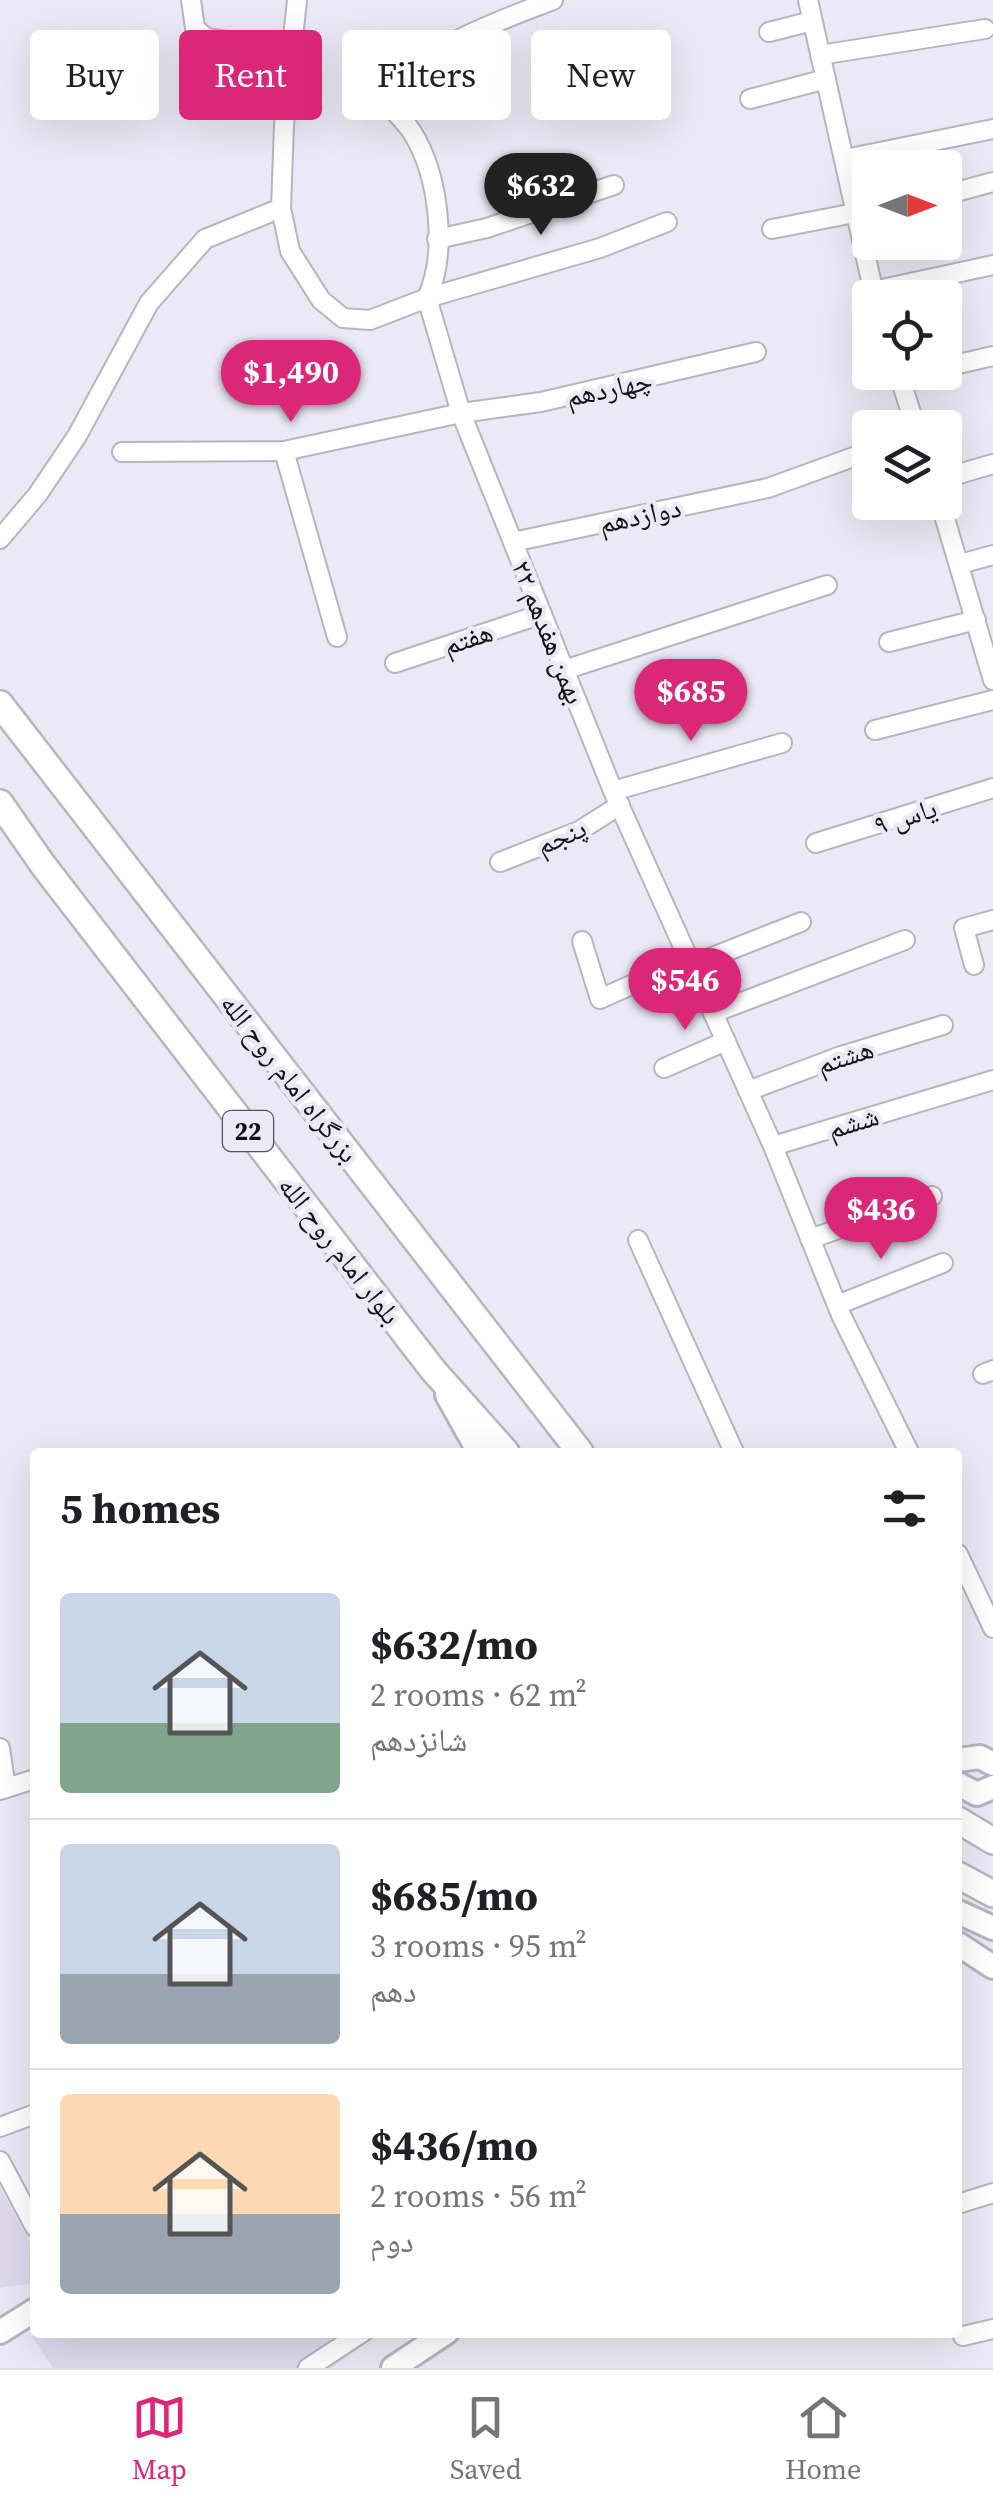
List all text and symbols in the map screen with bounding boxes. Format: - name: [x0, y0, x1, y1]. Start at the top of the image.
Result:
- chip: Buy: [30, 30, 159, 120]
- chip: Rent: [179, 30, 322, 120]
- chip: Filters: [342, 30, 511, 120]
- chip: New: [531, 30, 671, 120]
- north arrow: [852, 150, 962, 260]
- map controls: [852, 150, 962, 520]
- pin: $632: [482, 153, 600, 238]
- text: $632: [506, 163, 576, 207]
- button: locate: [852, 280, 962, 390]
- pin: $1,490: [210, 340, 372, 425]
- text: $1,490: [243, 350, 339, 394]
- street label: چهاردهم: [563, 360, 655, 416]
- button: layers: [852, 410, 962, 520]
- street label: دوازدهم: [596, 488, 684, 542]
- street label: ۲۲ بهمن هفدهم: [503, 554, 595, 710]
- street label: هفتم: [438, 612, 498, 664]
- pin: $685: [632, 659, 750, 744]
- text: $685: [656, 669, 726, 713]
- street label: یاس ۹: [869, 788, 941, 844]
- street label: پنجم: [530, 808, 592, 864]
- pin: $546: [626, 948, 744, 1033]
- text: $546: [650, 958, 720, 1002]
- street label: بزرگراه امام روح الله: [212, 986, 368, 1170]
- street label: هشتم: [812, 1029, 878, 1083]
- street label: ششم: [823, 1096, 883, 1148]
- road number: 22: [223, 1111, 273, 1151]
- street label: بلوار امام روح الله: [270, 1168, 410, 1332]
- pin: $436: [822, 1177, 940, 1262]
- text: $436: [846, 1187, 916, 1231]
- text: 5 homes: [60, 1479, 220, 1537]
- icon: filters: [877, 1481, 932, 1536]
- text: $632/mo: [370, 1615, 538, 1673]
- icon: home: [140, 1633, 260, 1753]
- text: 2 rooms · 62 m²: [370, 1673, 587, 1717]
- text: شانزدهم: [370, 1718, 467, 1762]
- text: $685/mo: [370, 1866, 538, 1924]
- icon: home: [140, 1884, 260, 2004]
- text: 3 rooms · 95 m²: [370, 1924, 587, 1968]
- text: دهم: [370, 1969, 416, 2013]
- text: $436/mo: [370, 2116, 538, 2174]
- icon: home: [140, 2134, 260, 2254]
- text: 2 rooms · 56 m²: [370, 2174, 587, 2218]
- text: دوم: [370, 2219, 414, 2263]
- tab: Map: [132, 2390, 187, 2488]
- tab: Saved: [450, 2390, 522, 2488]
- tab: Home: [785, 2390, 861, 2488]

